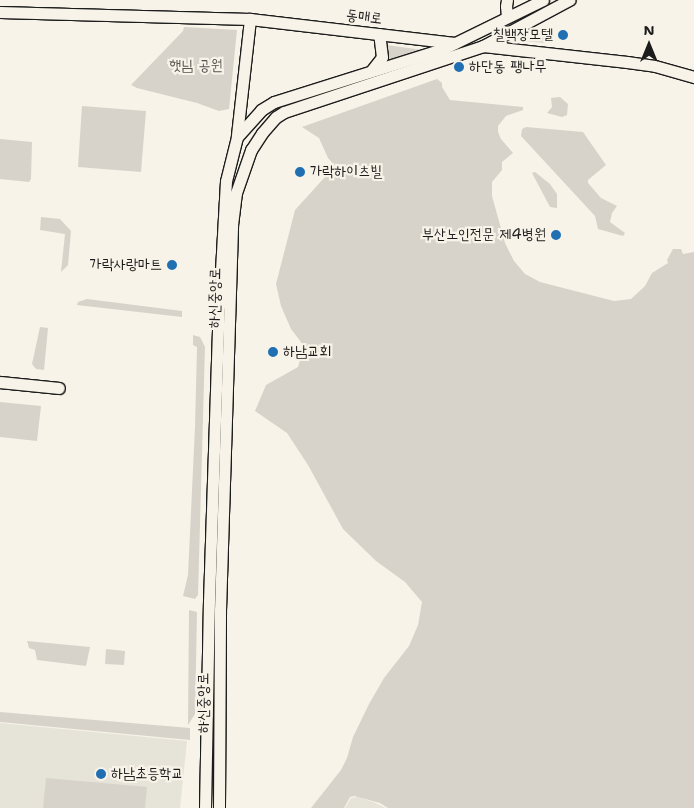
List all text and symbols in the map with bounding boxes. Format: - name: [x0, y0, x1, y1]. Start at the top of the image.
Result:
- street label: 동매로: [345, 6, 383, 28]
- north arrow: [624, 20, 674, 70]
- text: N: [643, 21, 655, 39]
- place label: 칠백장모텔: [493, 26, 553, 44]
- marker: 칠백장모텔: [557, 29, 569, 41]
- park label: 햇님 공원: [169, 57, 223, 75]
- place label: 하단동 팽나무: [469, 58, 547, 76]
- marker: 하단동 팽나무: [453, 61, 465, 73]
- place label: 가락하이츠빌: [310, 163, 382, 181]
- marker: 가락하이츠빌: [294, 166, 306, 178]
- place label: 부산노인전문 제4병원: [422, 226, 546, 244]
- marker: 부산노인전문 제4병원: [550, 229, 562, 241]
- place label: 가락사랑마트: [90, 256, 162, 274]
- marker: 가락사랑마트: [166, 259, 178, 271]
- street label: 하신중앙로: [205, 268, 225, 328]
- place label: 하남교회: [283, 343, 331, 361]
- marker: 하남교회: [267, 346, 279, 358]
- street label: 하신중앙로: [195, 673, 213, 733]
- place label: 하남초등학교: [111, 765, 183, 783]
- marker: 하남초등학교: [95, 768, 107, 780]

